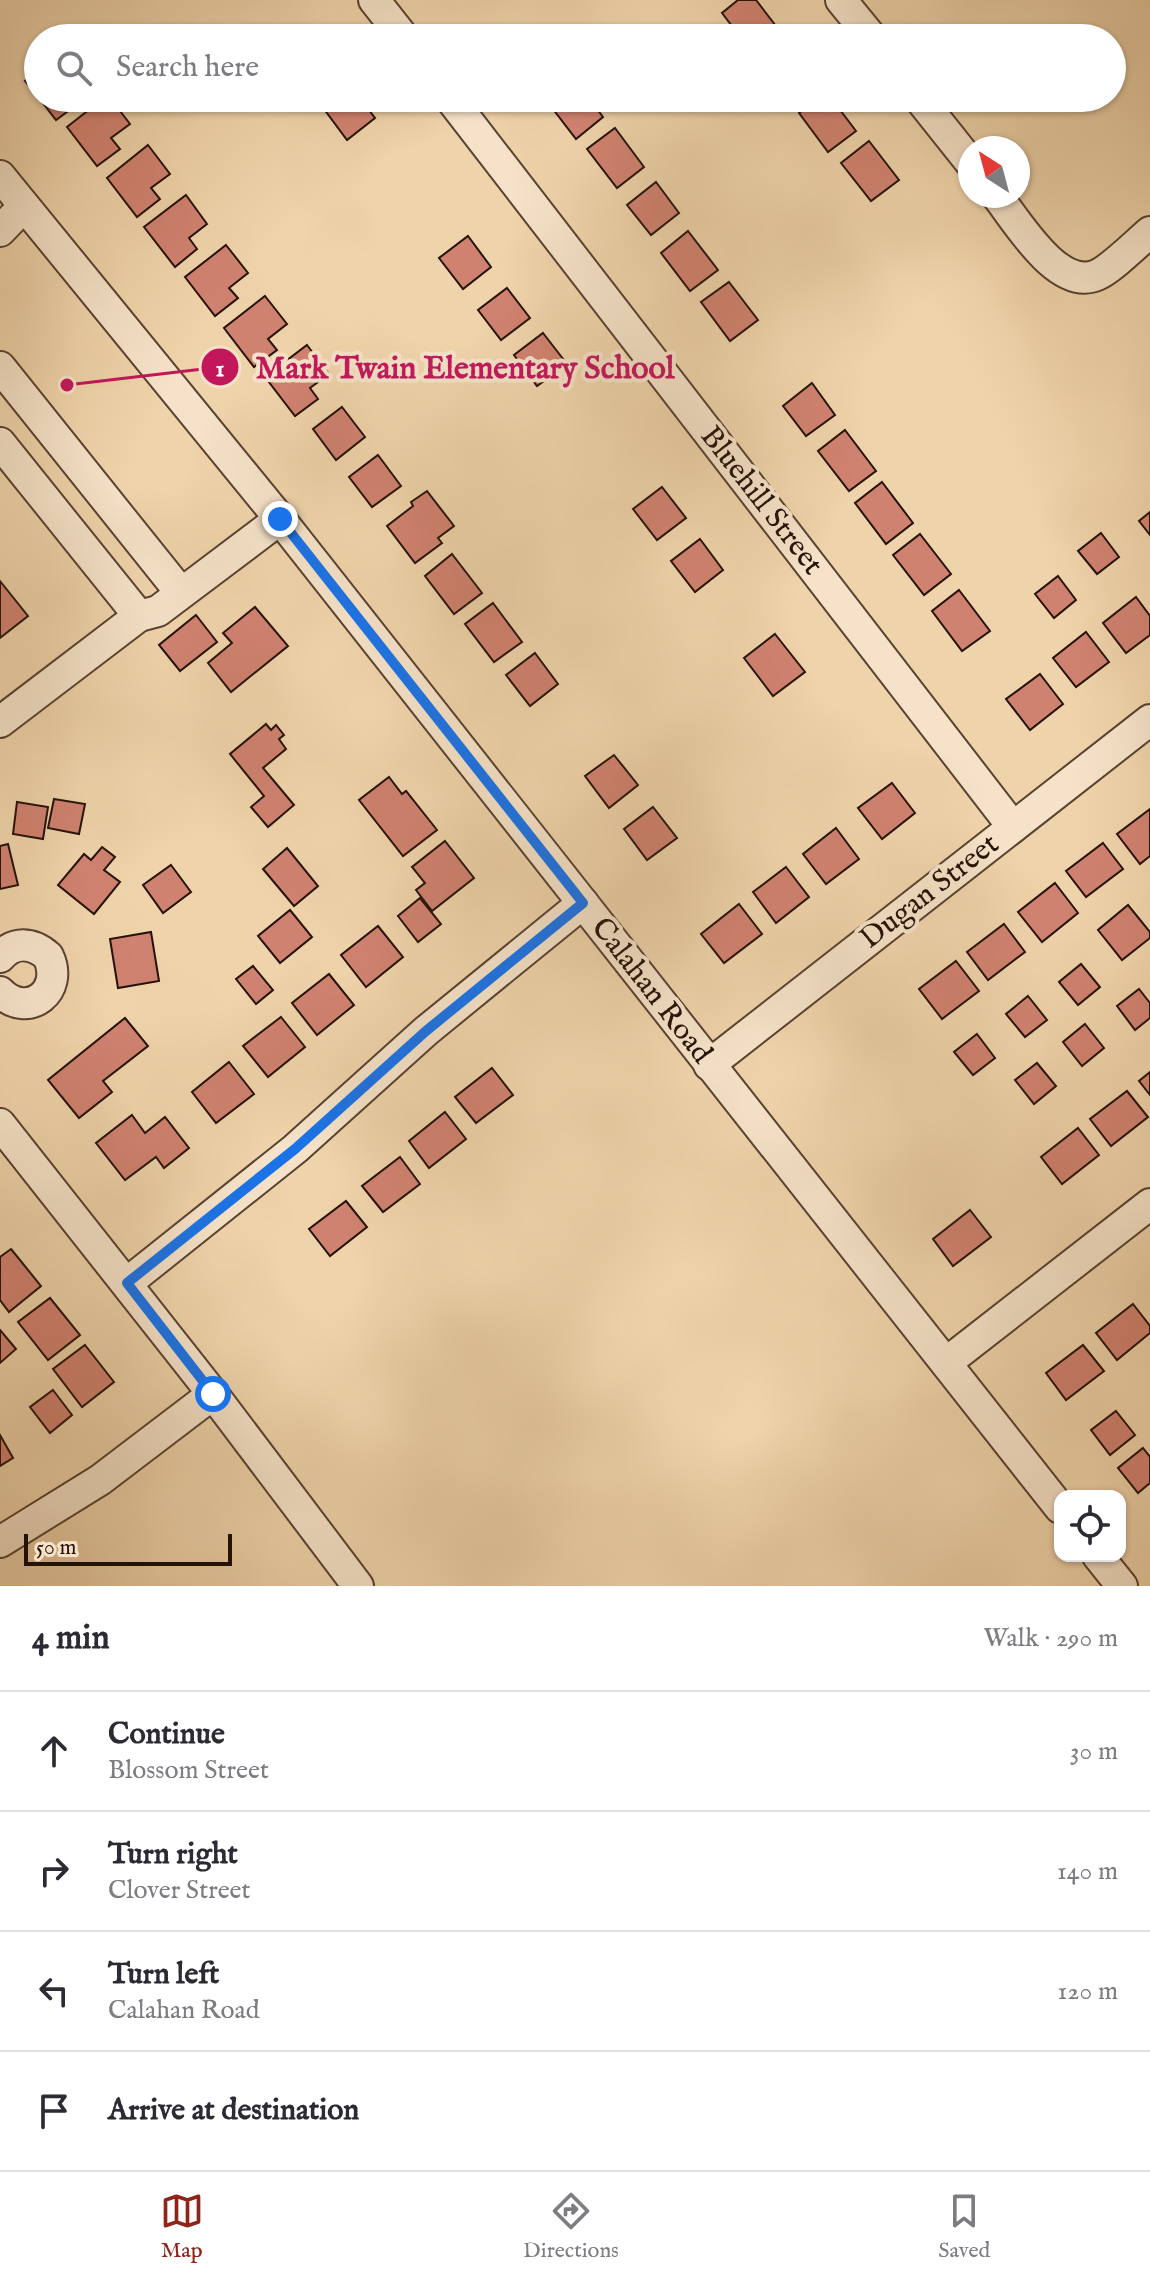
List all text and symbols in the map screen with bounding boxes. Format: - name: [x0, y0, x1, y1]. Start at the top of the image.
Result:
- search box: [24, 24, 1126, 112]
- icon: search: [52, 46, 96, 90]
- text: Search here: [116, 49, 259, 87]
- north arrow: [958, 136, 1030, 208]
- callout: Mark Twain Elementary School: [200, 339, 691, 395]
- text: Mark Twain Elementary School: [256, 349, 676, 390]
- text: 1: [216, 354, 225, 385]
- street label: Bluehill Street: [691, 419, 831, 583]
- route end: [262, 501, 298, 537]
- street label: Dugan Street: [853, 826, 1007, 958]
- street label: Calahan Road: [582, 910, 720, 1072]
- route start: [195, 1376, 231, 1412]
- map controls: [1054, 1490, 1126, 1562]
- button: locate: [1054, 1490, 1126, 1562]
- scale bar: [24, 1530, 232, 1566]
- text: 50 m: [36, 1534, 77, 1562]
- text: 4 min: [32, 1617, 110, 1660]
- text: Walk · 290 m: [983, 1622, 1118, 1655]
- text: Continue: [108, 1716, 225, 1754]
- icon: ahead: [32, 1729, 76, 1773]
- text: 30 m: [1070, 1735, 1118, 1768]
- text: Blossom Street: [108, 1754, 269, 1787]
- text: Turn right: [108, 1836, 238, 1874]
- icon: right: [32, 1849, 76, 1893]
- text: 140 m: [1057, 1855, 1118, 1888]
- text: Clover Street: [108, 1874, 250, 1907]
- text: Turn left: [108, 1956, 219, 1994]
- icon: left: [32, 1969, 76, 2013]
- text: 120 m: [1058, 1975, 1118, 2008]
- text: Calahan Road: [108, 1994, 260, 2027]
- icon: arrive: [32, 2089, 76, 2133]
- text: Arrive at destination: [108, 2092, 359, 2130]
- tab: Map: [160, 2189, 204, 2265]
- tab: Directions: [523, 2189, 619, 2265]
- tab: Saved: [938, 2189, 990, 2265]

